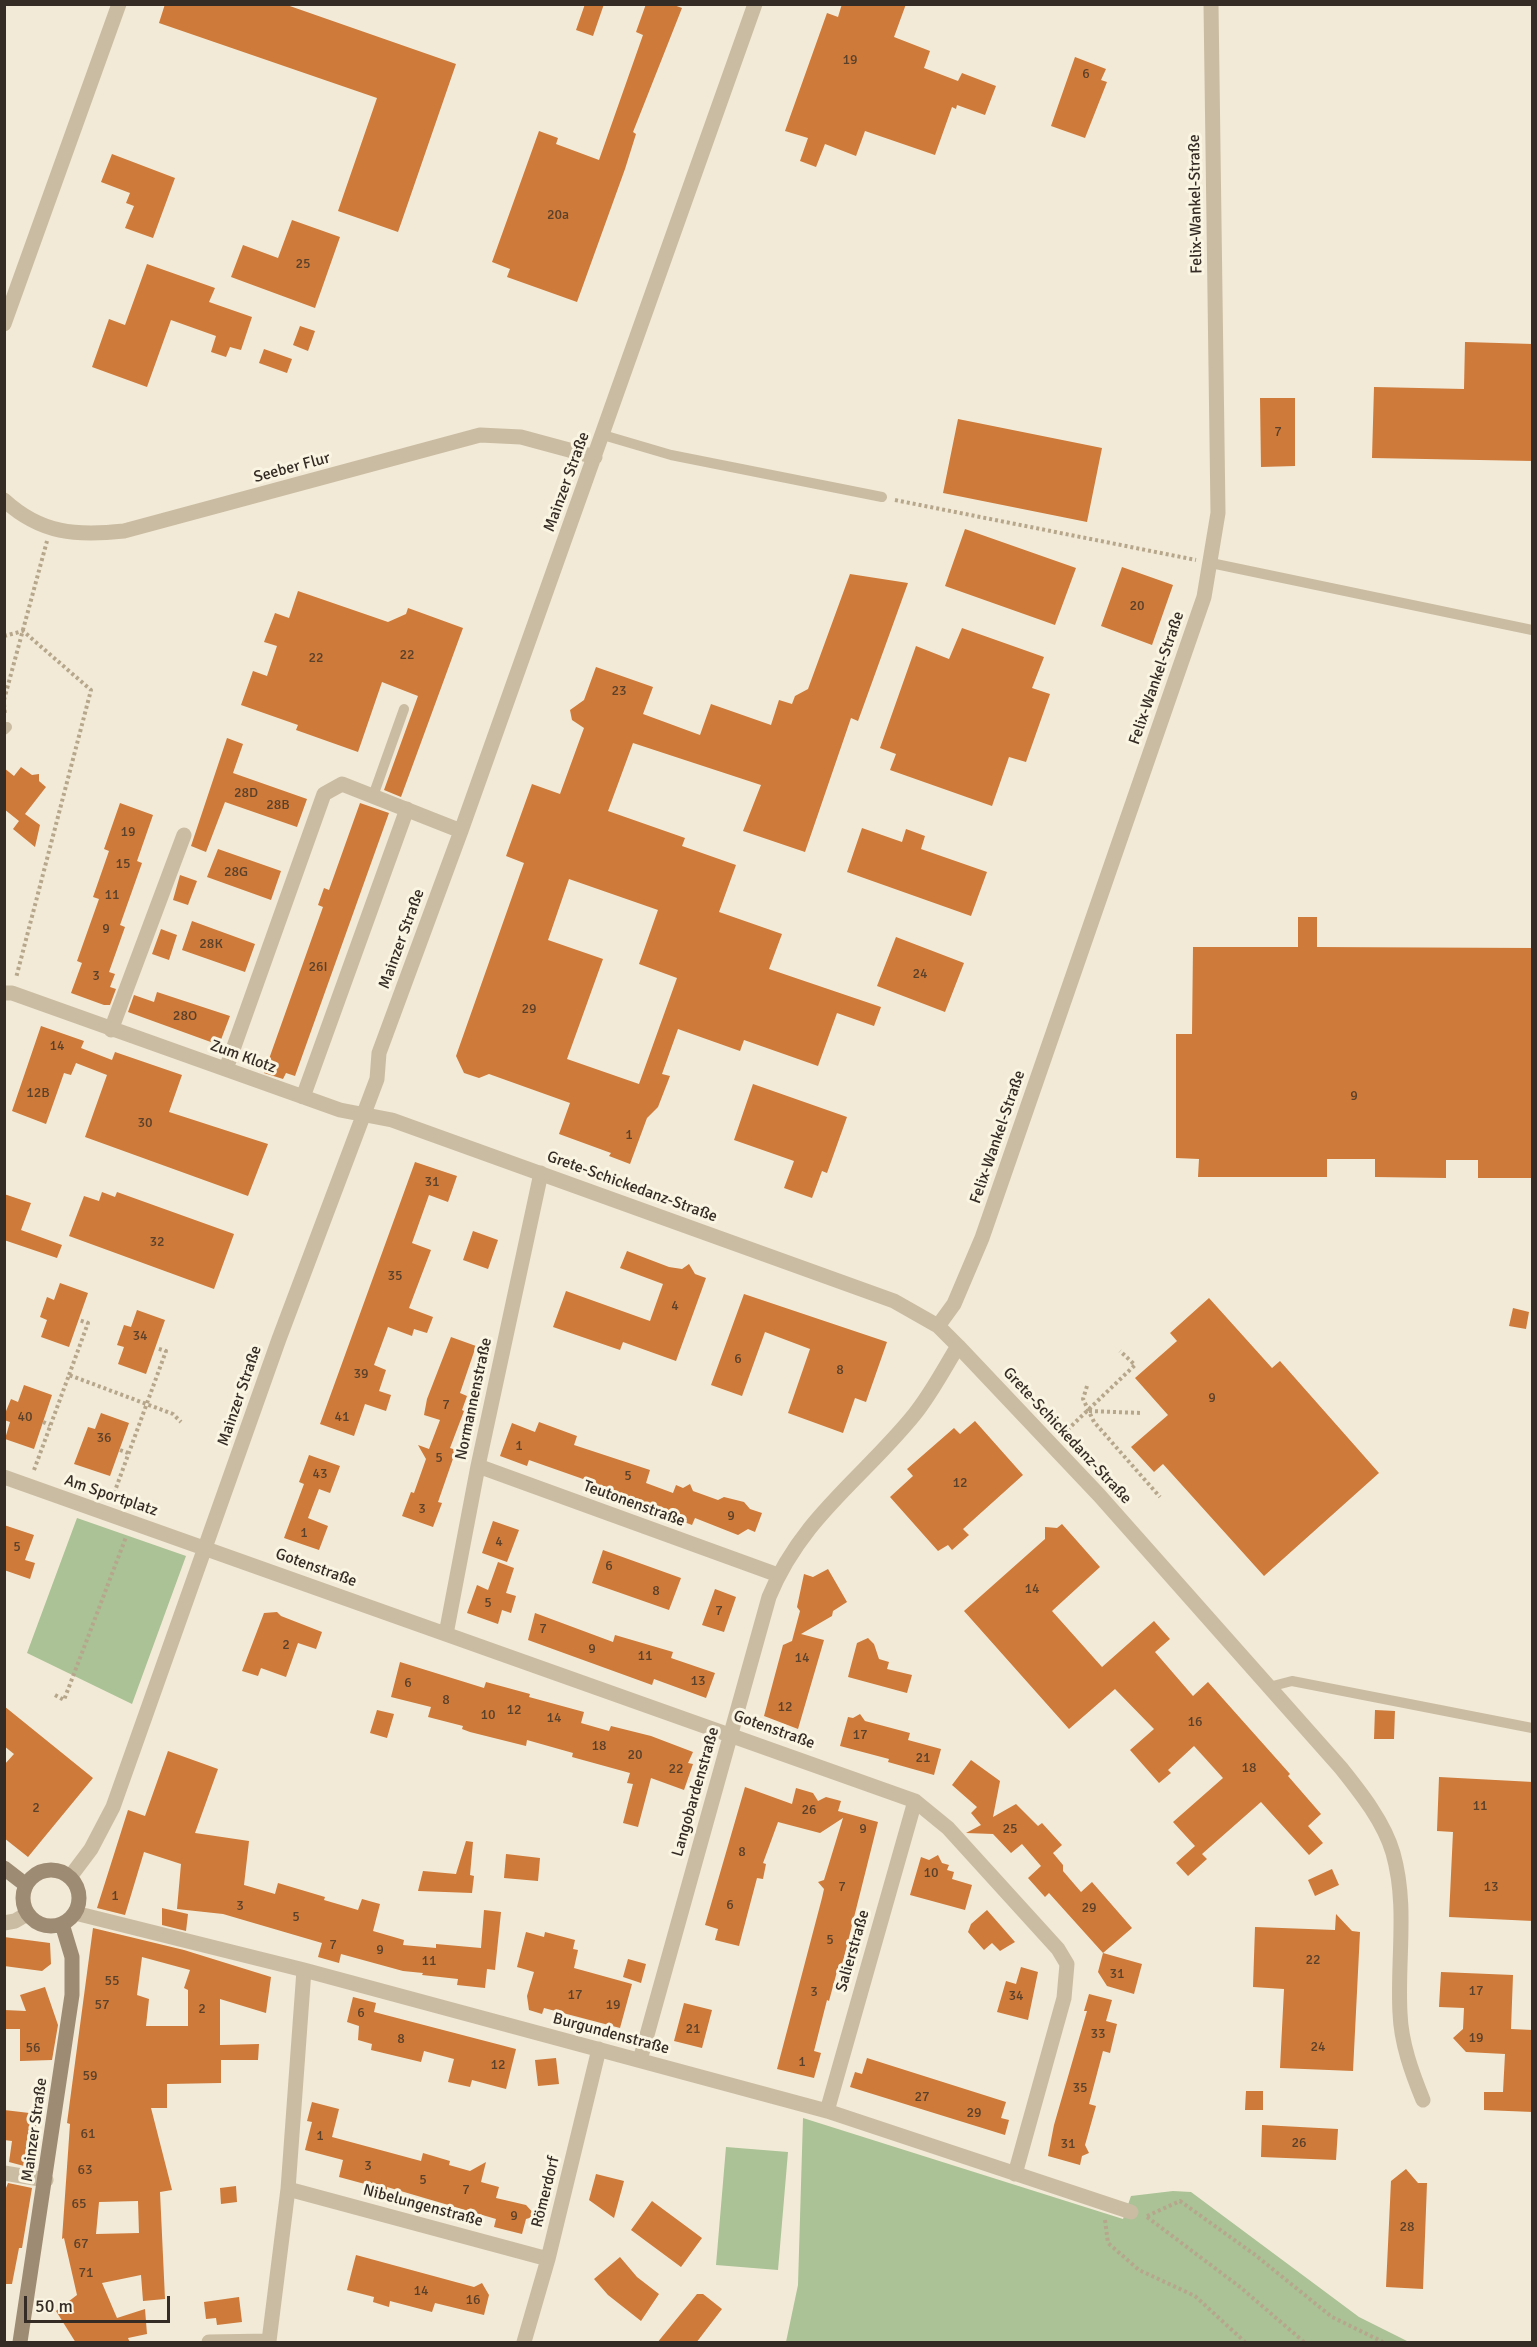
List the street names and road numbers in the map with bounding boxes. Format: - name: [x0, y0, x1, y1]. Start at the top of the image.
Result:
- street label: Felix-Wankel-Straße: [1185, 134, 1207, 274]
- street label: Mainzer Straße: [540, 429, 594, 535]
- street label: Seeber Flur: [252, 449, 332, 487]
- street label: Felix-Wankel-Straße: [1125, 609, 1189, 747]
- street label: Mainzer Straße: [375, 886, 429, 992]
- street label: Zum Klotz: [207, 1036, 279, 1078]
- street label: Felix-Wankel-Straße: [966, 1068, 1030, 1206]
- street label: Grete-Schickedanz-Straße: [544, 1147, 720, 1227]
- street label: Normannenstraße: [452, 1336, 496, 1462]
- street label: Mainzer Straße: [214, 1343, 266, 1449]
- street label: Grete-Schickedanz-Straße: [999, 1364, 1135, 1508]
- street label: Am Sportplatz: [62, 1471, 160, 1521]
- street label: Teutonenstraße: [580, 1477, 688, 1531]
- street label: Gotenstraße: [273, 1544, 359, 1592]
- street label: Gotenstraße: [731, 1706, 817, 1754]
- street label: Langobardenstraße: [668, 1725, 724, 1859]
- street label: Salierstraße: [832, 1908, 874, 1994]
- street label: Burgundenstraße: [551, 2009, 671, 2059]
- street label: Mainzer Straße: [18, 2077, 52, 2183]
- street label: Römerdorf: [528, 2154, 564, 2230]
- street label: Nibelungenstraße: [361, 2181, 485, 2231]

